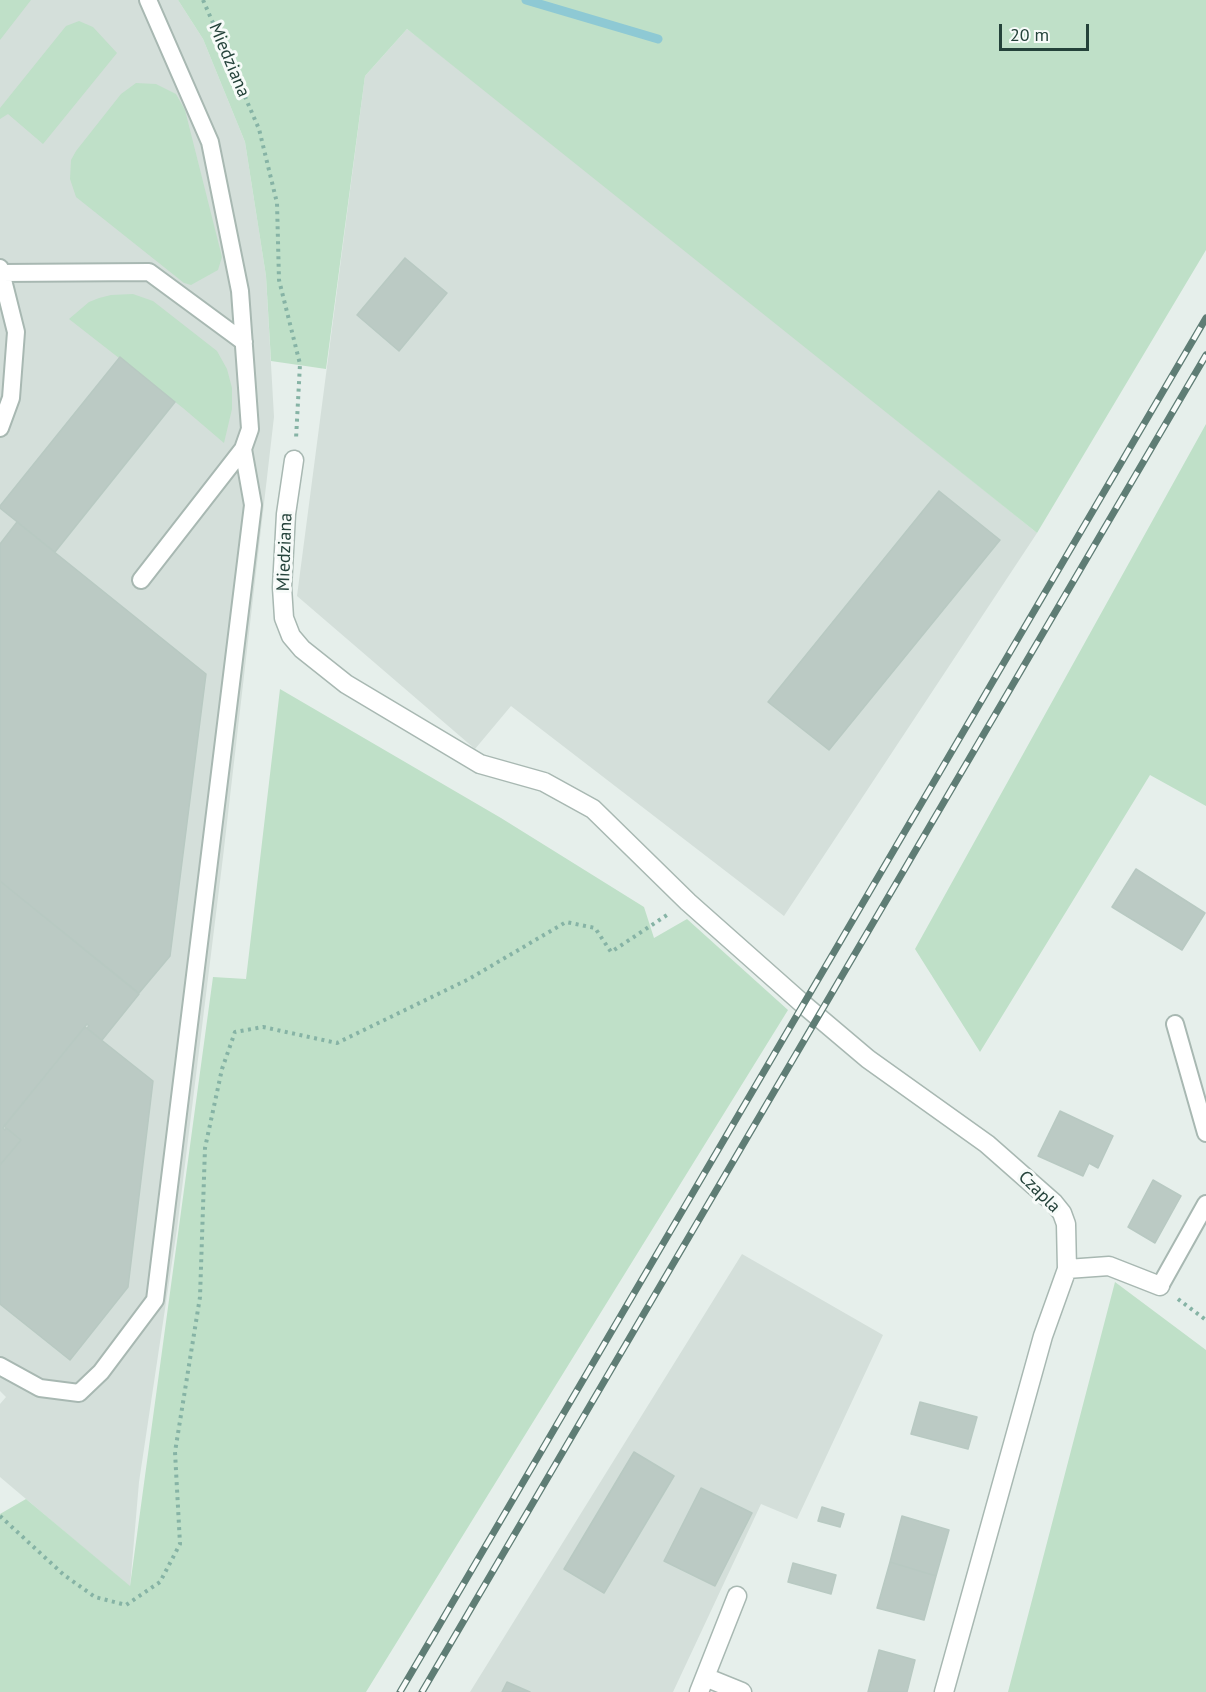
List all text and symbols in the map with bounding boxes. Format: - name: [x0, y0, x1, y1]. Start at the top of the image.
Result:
- scale bar: [1002, 12, 1092, 50]
- street label: Miedziana: [204, 20, 254, 100]
- text: 20 m: [1010, 23, 1049, 46]
- street label: Miedziana: [273, 512, 297, 592]
- street label: Czapla: [1013, 1166, 1065, 1218]

